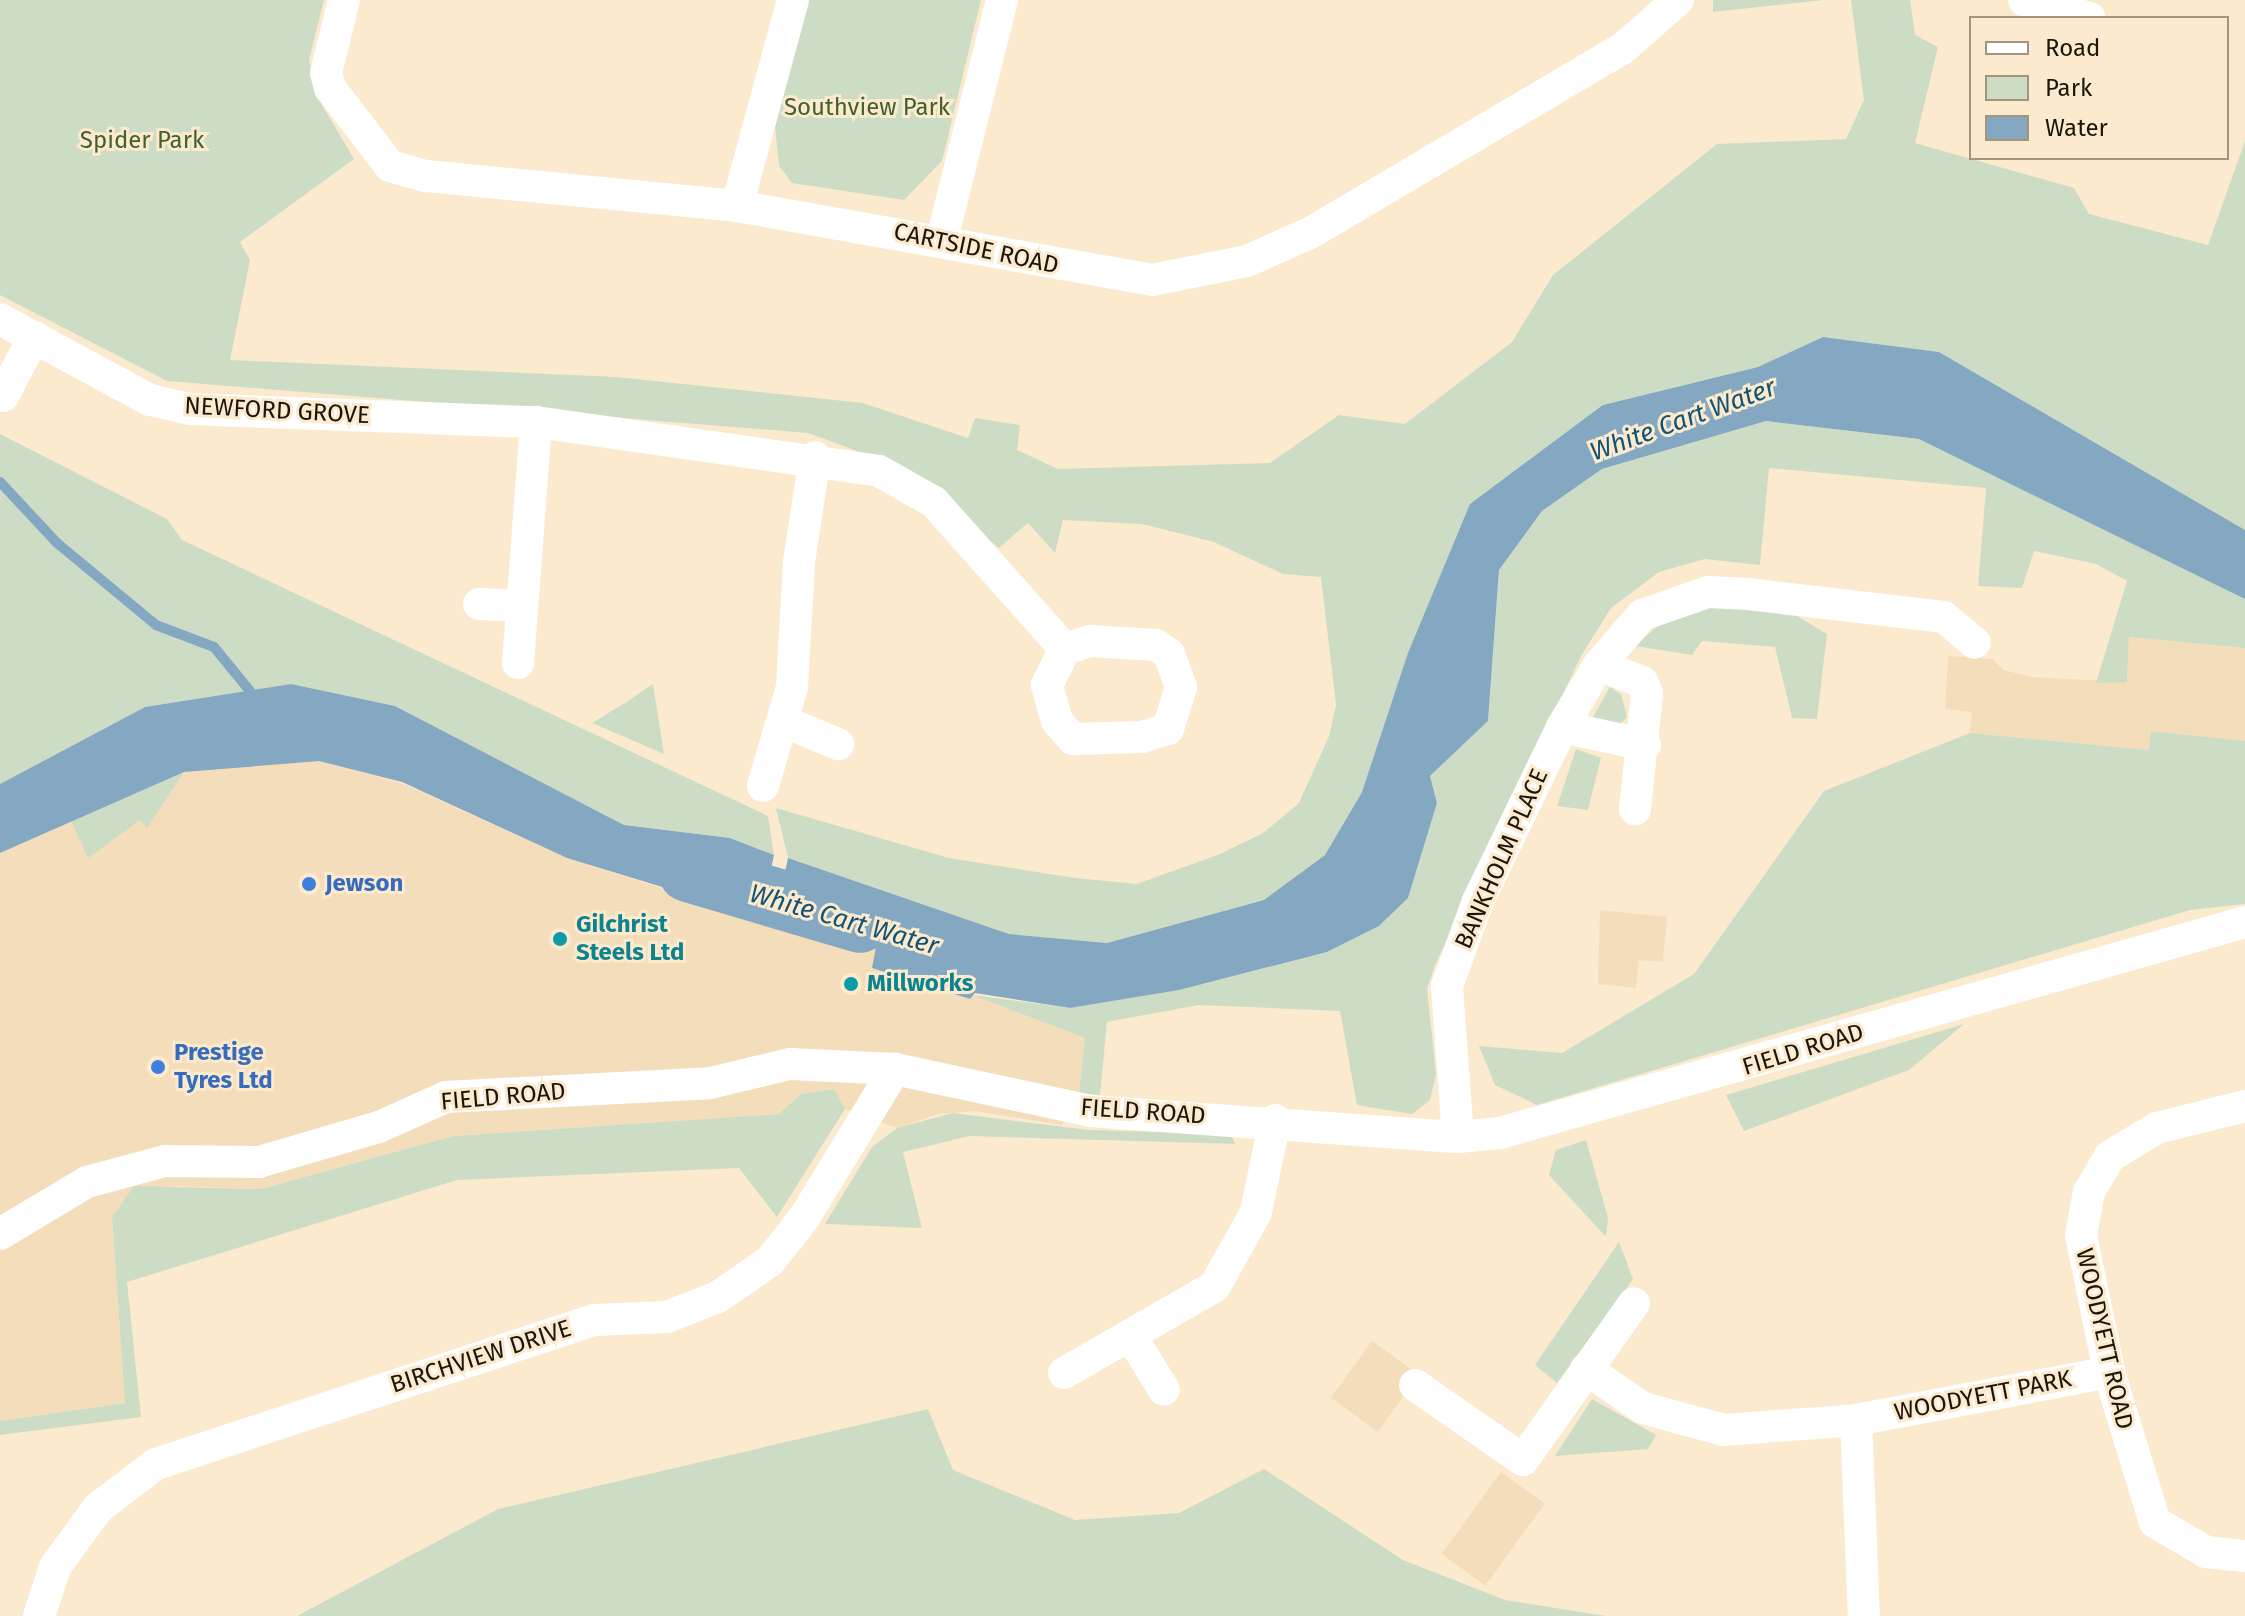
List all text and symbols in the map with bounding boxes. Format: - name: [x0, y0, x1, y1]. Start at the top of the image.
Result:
- legend: [1969, 16, 2229, 160]
- text: Road: [2045, 34, 2100, 62]
- text: Park: [2045, 74, 2092, 102]
- park label: Southview Park: [784, 94, 950, 122]
- text: Water: [2045, 114, 2108, 142]
- park label: Spider Park: [80, 127, 204, 155]
- street label: CARTSIDE ROAD: [891, 217, 1061, 281]
- water label: White Cart Water: [1586, 372, 1780, 468]
- street label: NEWFORD GROVE: [184, 392, 370, 430]
- street label: BANKHOLM PLACE: [1449, 764, 1555, 954]
- place label: Jewson: [325, 870, 403, 898]
- marker: Jewson: [300, 875, 318, 893]
- water label: White Cart Water: [746, 878, 942, 962]
- place label: Gilchrist Steels Ltd: [576, 911, 684, 967]
- marker: Gilchrist Steels Ltd: [551, 930, 569, 948]
- place label: Millworks: [867, 970, 973, 998]
- marker: Millworks: [842, 975, 860, 993]
- street label: FIELD ROAD: [1739, 1018, 1867, 1082]
- place label: Prestige Tyres Ltd: [174, 1039, 273, 1095]
- marker: Prestige Tyres Ltd: [149, 1058, 167, 1076]
- street label: FIELD ROAD: [439, 1077, 567, 1117]
- street label: FIELD ROAD: [1079, 1093, 1207, 1131]
- street label: WOODYETT ROAD: [2069, 1246, 2139, 1432]
- street label: BIRCHVIEW DRIVE: [387, 1314, 575, 1400]
- street label: WOODYETT PARK: [1892, 1365, 2074, 1427]

